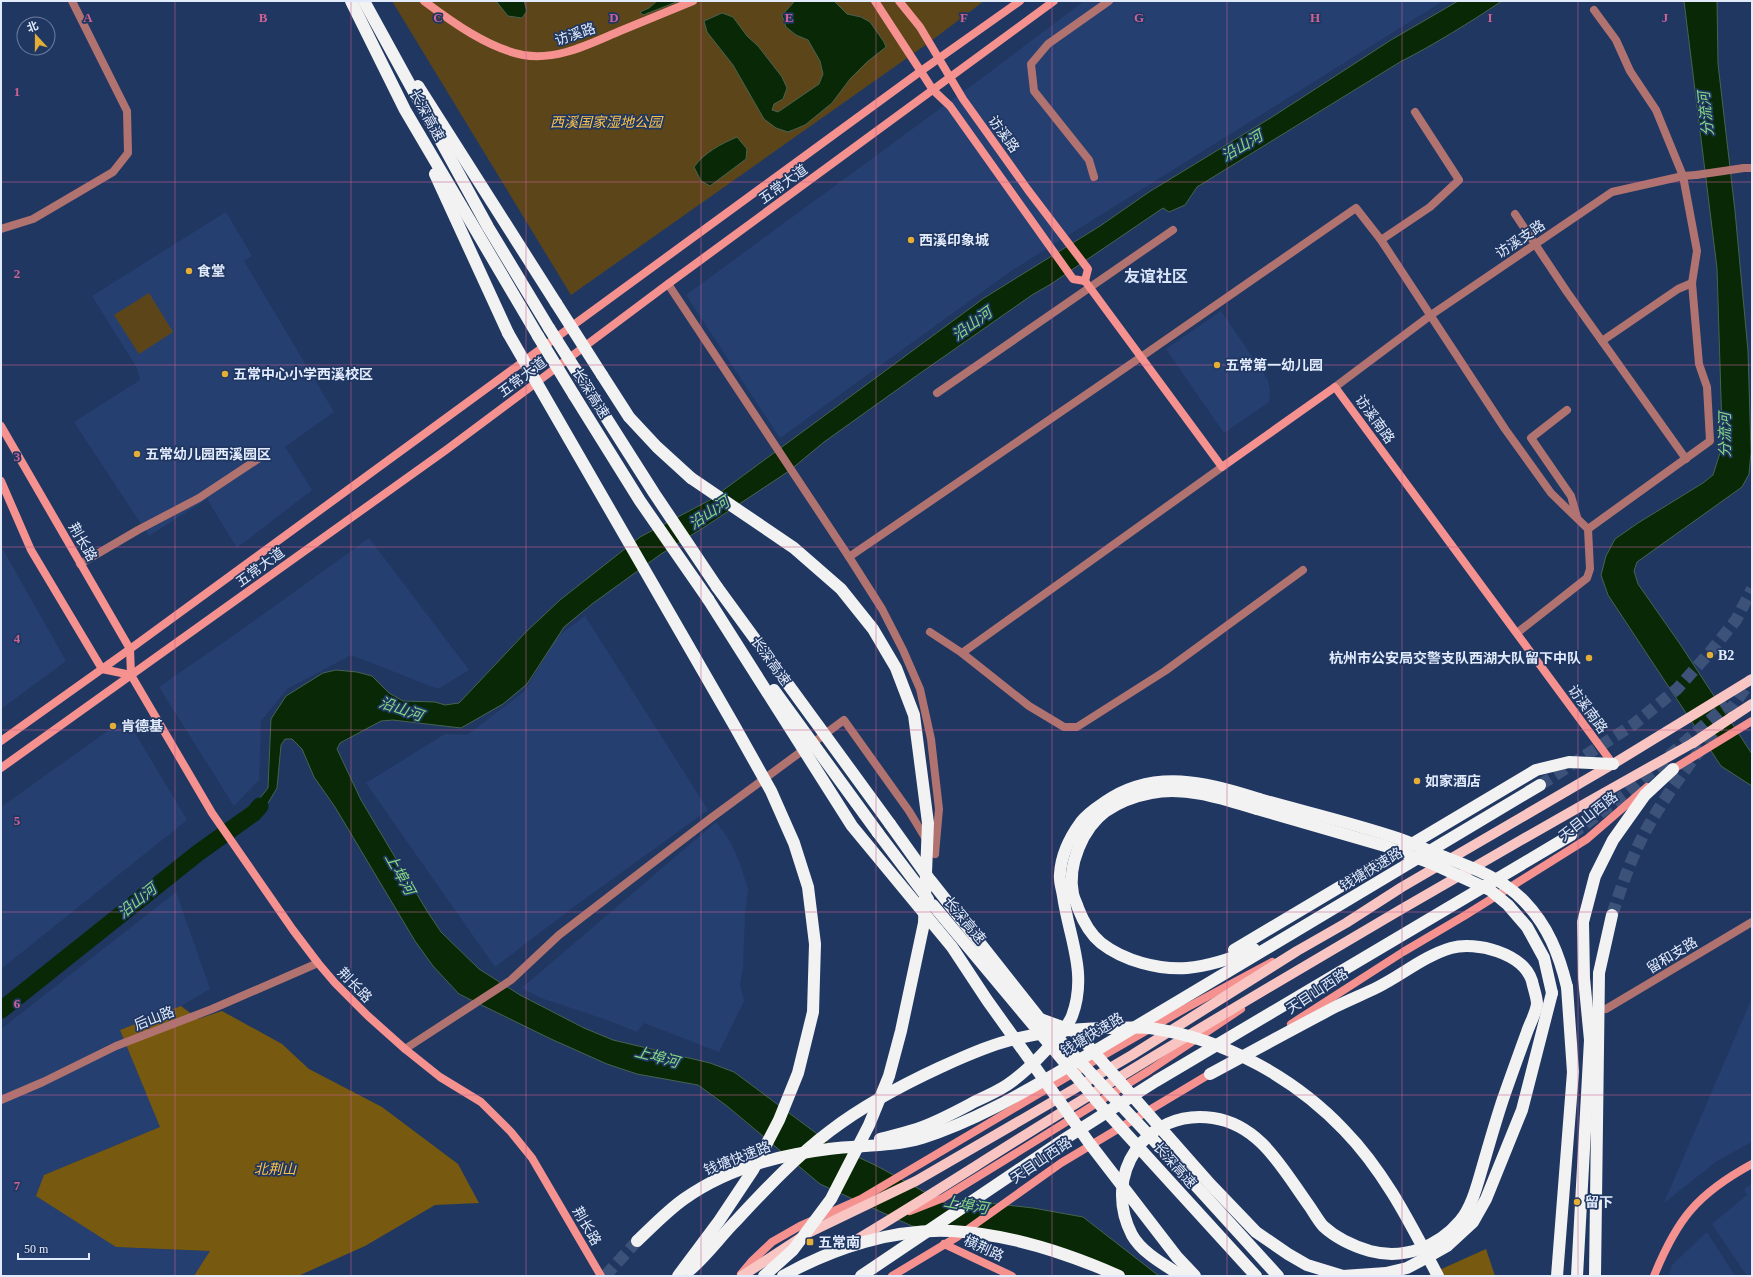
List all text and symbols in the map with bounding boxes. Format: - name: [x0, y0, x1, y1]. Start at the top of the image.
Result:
- text: A: [83, 10, 93, 25]
- text: B: [259, 10, 268, 25]
- text: C: [433, 10, 443, 25]
- text: D: [609, 10, 619, 25]
- text: E: [785, 10, 793, 25]
- text: F: [960, 10, 968, 25]
- text: G: [1134, 10, 1144, 25]
- text: H: [1310, 10, 1320, 25]
- text: I: [1487, 10, 1493, 25]
- text: J: [1662, 10, 1669, 25]
- north arrow: [16, 16, 56, 56]
- text: 北: [25, 19, 40, 34]
- street label: 访溪路: [553, 21, 597, 48]
- text: 1: [14, 84, 20, 99]
- street label: 长深高速: [406, 87, 447, 143]
- water label: 分流河: [1695, 88, 1716, 137]
- street label: 访溪路: [985, 113, 1022, 156]
- park label: 西溪国家湿地公园: [550, 115, 664, 130]
- water label: 沿山河: [1219, 126, 1268, 164]
- street label: 五常大道: [756, 162, 810, 207]
- street label: 访溪支路: [1493, 218, 1548, 261]
- place label: 西溪印象城: [919, 232, 989, 248]
- marker: 西溪印象城: [906, 235, 916, 245]
- place label: 食堂: [197, 263, 225, 279]
- text: 2: [14, 266, 20, 281]
- marker: 食堂: [184, 266, 194, 276]
- district label: 友谊社区: [1124, 267, 1188, 285]
- water label: 沿山河: [949, 303, 997, 344]
- street label: 五常大道: [495, 355, 549, 400]
- place label: 五常第一幼儿园: [1225, 357, 1323, 373]
- marker: 五常第一幼儿园: [1212, 360, 1222, 370]
- place label: 五常中心小学西溪校区: [233, 366, 373, 382]
- street label: 长深高速: [569, 366, 612, 421]
- marker: 五常中心小学西溪校区: [220, 369, 230, 379]
- street label: 访溪南路: [1352, 392, 1397, 446]
- water label: 分流河: [1717, 410, 1733, 458]
- place label: 五常幼儿园西溪园区: [145, 447, 271, 462]
- text: 3: [14, 449, 21, 464]
- marker: 五常幼儿园西溪园区: [132, 449, 142, 459]
- water label: 沿山河: [686, 492, 735, 532]
- street label: 荆长路: [66, 520, 100, 564]
- street label: 五常大道: [233, 545, 287, 590]
- text: 4: [14, 631, 21, 646]
- street label: 长深高速: [748, 634, 793, 688]
- place label: B2: [1718, 648, 1734, 663]
- place label: 杭州市公安局交警支队西湖大队留下中队: [1329, 650, 1581, 666]
- marker: B2: [1705, 650, 1715, 660]
- marker: 杭州市公安局交警支队西湖大队留下中队: [1584, 653, 1594, 663]
- street label: 访溪南路: [1565, 682, 1610, 736]
- water label: 沿山河: [377, 694, 428, 725]
- place label: 肯德基: [121, 718, 163, 734]
- marker: 肯德基: [108, 721, 118, 731]
- place label: 如家酒店: [1425, 773, 1481, 789]
- marker: 如家酒店: [1412, 776, 1422, 786]
- street label: 天目山西路: [1556, 789, 1621, 844]
- text: 5: [14, 813, 21, 828]
- street label: 钱塘快速路: [1337, 844, 1405, 894]
- water label: 上埠河: [382, 850, 419, 900]
- water label: 沿山河: [114, 879, 162, 921]
- street label: 长深高速: [941, 894, 988, 947]
- street label: 留和支路: [1644, 935, 1700, 976]
- street label: 荆长路: [335, 965, 375, 1006]
- street label: 天目山西路: [1284, 966, 1351, 1017]
- text: 6: [14, 996, 21, 1011]
- street label: 后山路: [132, 1004, 176, 1033]
- street label: 钱塘快速路: [1058, 1009, 1126, 1059]
- water label: 上埠河: [633, 1043, 684, 1071]
- street label: 天目山西路: [1008, 1135, 1074, 1186]
- street label: 钱塘快速路: [701, 1138, 773, 1178]
- street label: 长深高速: [1150, 1140, 1199, 1191]
- park label: 北荆山: [254, 1162, 297, 1177]
- text: 7: [14, 1178, 21, 1193]
- water label: 上埠河: [942, 1193, 992, 1217]
- place label: 留下: [1585, 1194, 1613, 1210]
- marker: 留下: [1572, 1197, 1582, 1207]
- street label: 荆长路: [570, 1204, 604, 1248]
- street label: 横荆路: [962, 1233, 1006, 1264]
- scale bar: [18, 1235, 89, 1261]
- place label: 五常南: [818, 1235, 860, 1250]
- marker: 五常南: [805, 1237, 815, 1247]
- text: 50 m: [24, 1242, 49, 1256]

